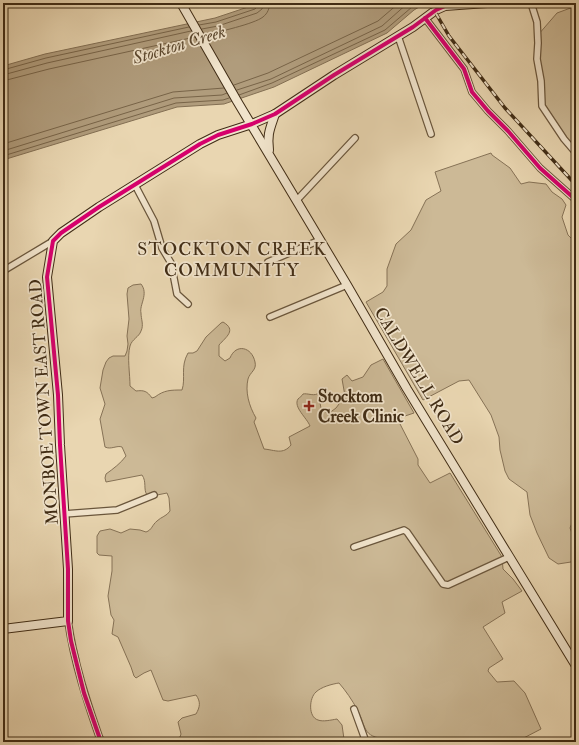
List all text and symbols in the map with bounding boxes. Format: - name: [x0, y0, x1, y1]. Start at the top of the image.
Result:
- water label: Stockton Creek: [129, 20, 228, 70]
- district label: STOCKTON CREEK COMMUNITY: [137, 238, 327, 282]
- street label: MONBOE TOWN EAST ROAD: [25, 278, 63, 526]
- street label: CALDWELL ROAD: [370, 303, 468, 449]
- place label: Stocktom Creek Clinic: [318, 386, 404, 427]
- marker: Stocktom Creek Clinic: [303, 400, 315, 412]

